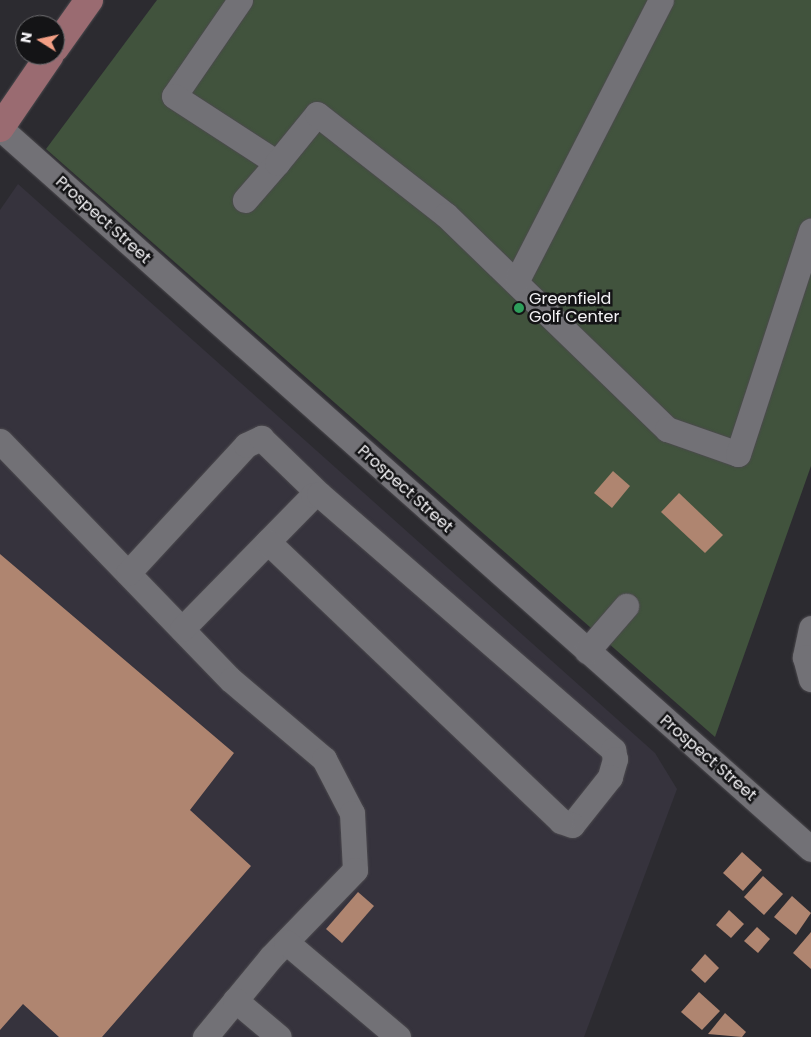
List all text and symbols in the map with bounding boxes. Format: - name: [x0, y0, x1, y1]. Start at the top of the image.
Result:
- north arrow: [15, 15, 65, 65]
- text: N: [15, 31, 37, 44]
- street label: Prospect Street: [52, 172, 154, 268]
- place label: Greenfield Golf Center: [529, 289, 619, 327]
- marker: Greenfield Golf Center: [513, 302, 525, 314]
- street label: Prospect Street: [354, 441, 456, 537]
- street label: Prospect Street: [656, 711, 760, 805]

